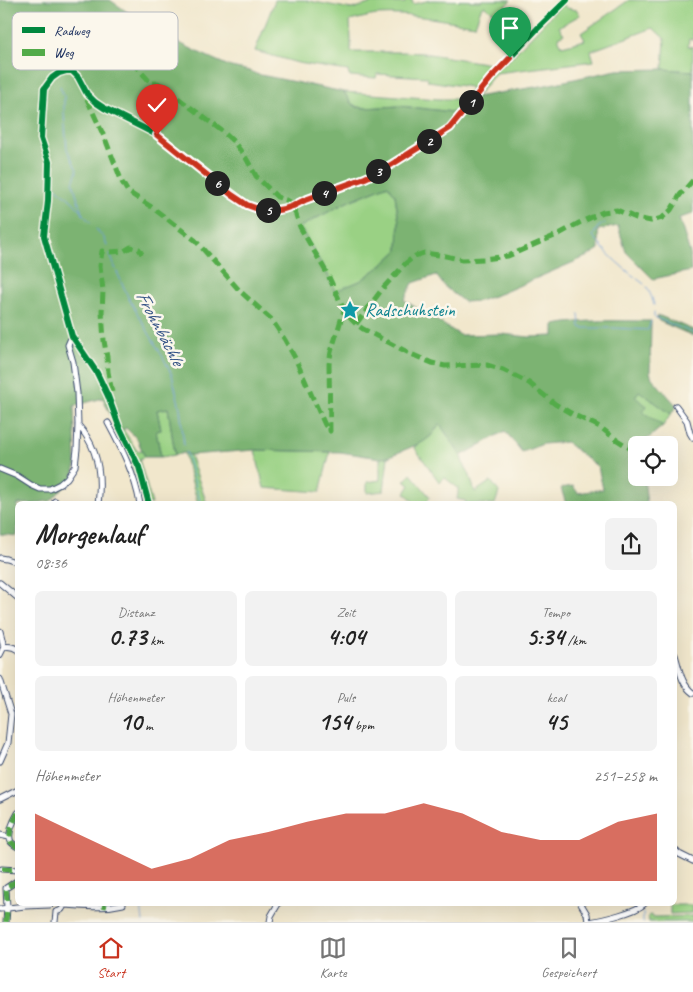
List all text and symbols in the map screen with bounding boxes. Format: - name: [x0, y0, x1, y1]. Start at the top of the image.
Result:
- pin: [489, 7, 531, 58]
- legend: [12, 12, 178, 70]
- icon: arrive: [496, 14, 524, 42]
- text: Radweg: [54, 22, 91, 39]
- text: Weg: [54, 44, 75, 61]
- pin: [136, 84, 178, 135]
- pin: 1: [458, 90, 484, 114]
- icon: check: [143, 91, 171, 119]
- text: 1: [468, 94, 475, 111]
- pin: 2: [416, 128, 442, 154]
- text: 2: [426, 133, 433, 150]
- pin: 3: [366, 158, 390, 184]
- text: 3: [375, 163, 382, 180]
- pin: 6: [204, 170, 230, 196]
- text: 6: [214, 175, 221, 192]
- pin: 4: [312, 180, 336, 206]
- text: 4: [321, 185, 328, 202]
- pin: 5: [256, 198, 280, 222]
- text: 5: [265, 202, 272, 219]
- water label: Frohnbächle: [131, 287, 191, 372]
- place icon: Radschuhstein: [339, 299, 361, 321]
- place label: Radschuhstein: [365, 299, 456, 321]
- map controls: [628, 436, 678, 486]
- button: locate: [628, 436, 678, 486]
- text: Morgenlauf: [35, 516, 144, 551]
- button: share: [605, 518, 657, 570]
- text: 08:36: [35, 553, 67, 573]
- text: Distanz: [118, 604, 154, 621]
- text: Zeit: [337, 604, 355, 621]
- text: Tempo: [542, 604, 570, 621]
- text: 0.73: [108, 621, 147, 653]
- text: 4:04: [327, 621, 365, 653]
- text: 5:34: [526, 621, 564, 653]
- text: km: [147, 632, 164, 649]
- text: /km: [564, 632, 586, 649]
- text: Höhenmeter: [108, 689, 164, 706]
- text: Puls: [337, 689, 355, 706]
- text: kcal: [547, 689, 565, 706]
- text: 10: [119, 706, 142, 738]
- text: 154: [318, 706, 351, 738]
- text: 45: [545, 706, 567, 738]
- text: m: [142, 717, 153, 734]
- text: bpm: [351, 717, 374, 734]
- text: Höhenmeter: [35, 766, 100, 786]
- text: 251–258 m: [594, 766, 657, 786]
- tab: Start: [97, 934, 125, 981]
- tab: Karte: [319, 934, 347, 981]
- tab: Gespeichert: [541, 934, 596, 981]

